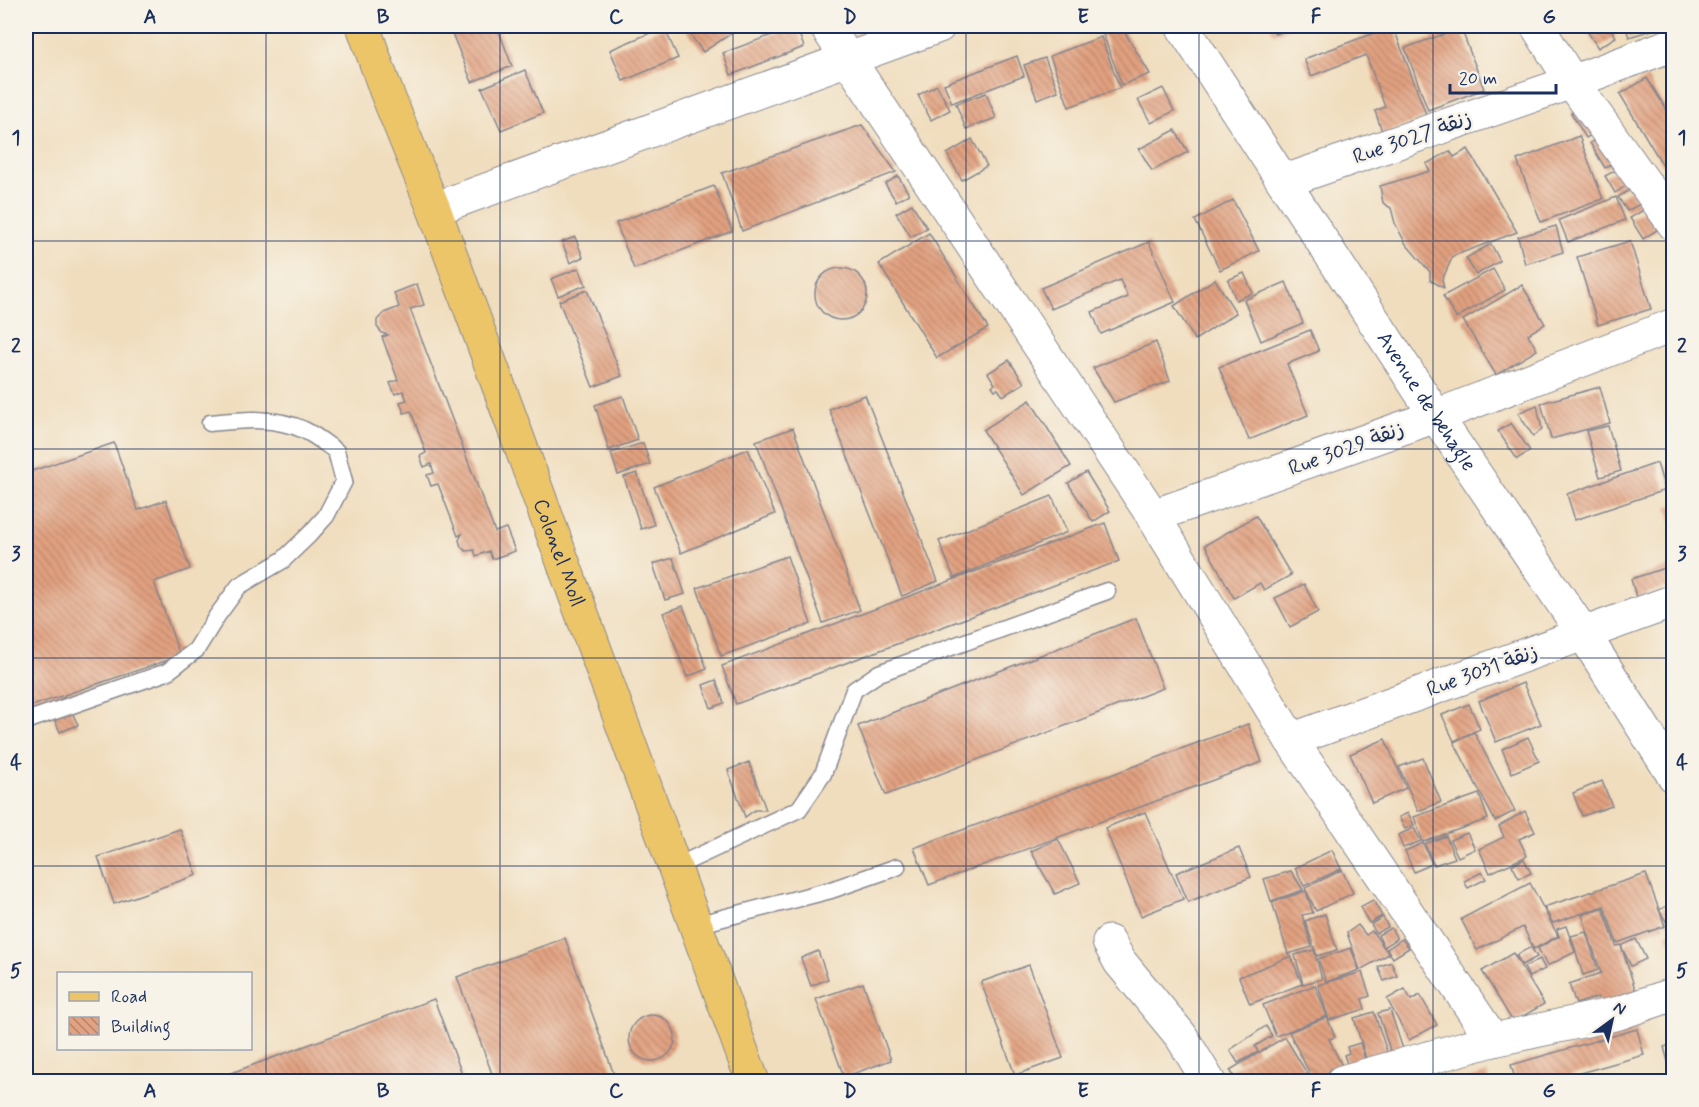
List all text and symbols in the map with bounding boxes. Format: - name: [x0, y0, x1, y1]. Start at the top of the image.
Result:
- text: A: [143, 4, 157, 31]
- text: B: [377, 4, 390, 31]
- text: C: [609, 4, 624, 31]
- text: D: [843, 4, 857, 31]
- text: E: [1077, 4, 1089, 31]
- text: F: [1311, 4, 1322, 31]
- text: G: [1542, 4, 1556, 31]
- scale bar: [1450, 57, 1556, 95]
- text: 20 m: [1459, 67, 1497, 91]
- street label: Rue 3027 زنقة: [1349, 105, 1475, 171]
- text: 1: [12, 125, 20, 152]
- text: 1: [1678, 125, 1686, 152]
- street label: Avenue de behagle: [1370, 326, 1482, 477]
- text: 2: [11, 333, 21, 360]
- text: 2: [1677, 333, 1687, 360]
- street label: Rue 3029 زنقة: [1285, 415, 1408, 483]
- street label: Colonel Moll: [526, 495, 591, 611]
- text: 3: [11, 541, 21, 568]
- text: 3: [1677, 541, 1687, 568]
- street label: Rue 3031 زنقة: [1423, 638, 1542, 704]
- text: 4: [10, 750, 22, 777]
- text: 4: [1676, 750, 1688, 777]
- text: 5: [10, 958, 22, 985]
- text: 5: [1676, 958, 1688, 985]
- legend: [57, 972, 252, 1050]
- text: Road: [111, 985, 147, 1009]
- north arrow: [1582, 990, 1642, 1050]
- text: N: [1609, 997, 1630, 1020]
- text: Building: [111, 1015, 171, 1041]
- text: A: [143, 1078, 157, 1105]
- text: B: [377, 1078, 390, 1105]
- text: C: [609, 1078, 624, 1105]
- text: D: [843, 1078, 857, 1105]
- text: E: [1077, 1078, 1089, 1105]
- text: F: [1311, 1078, 1322, 1105]
- text: G: [1542, 1078, 1556, 1105]

